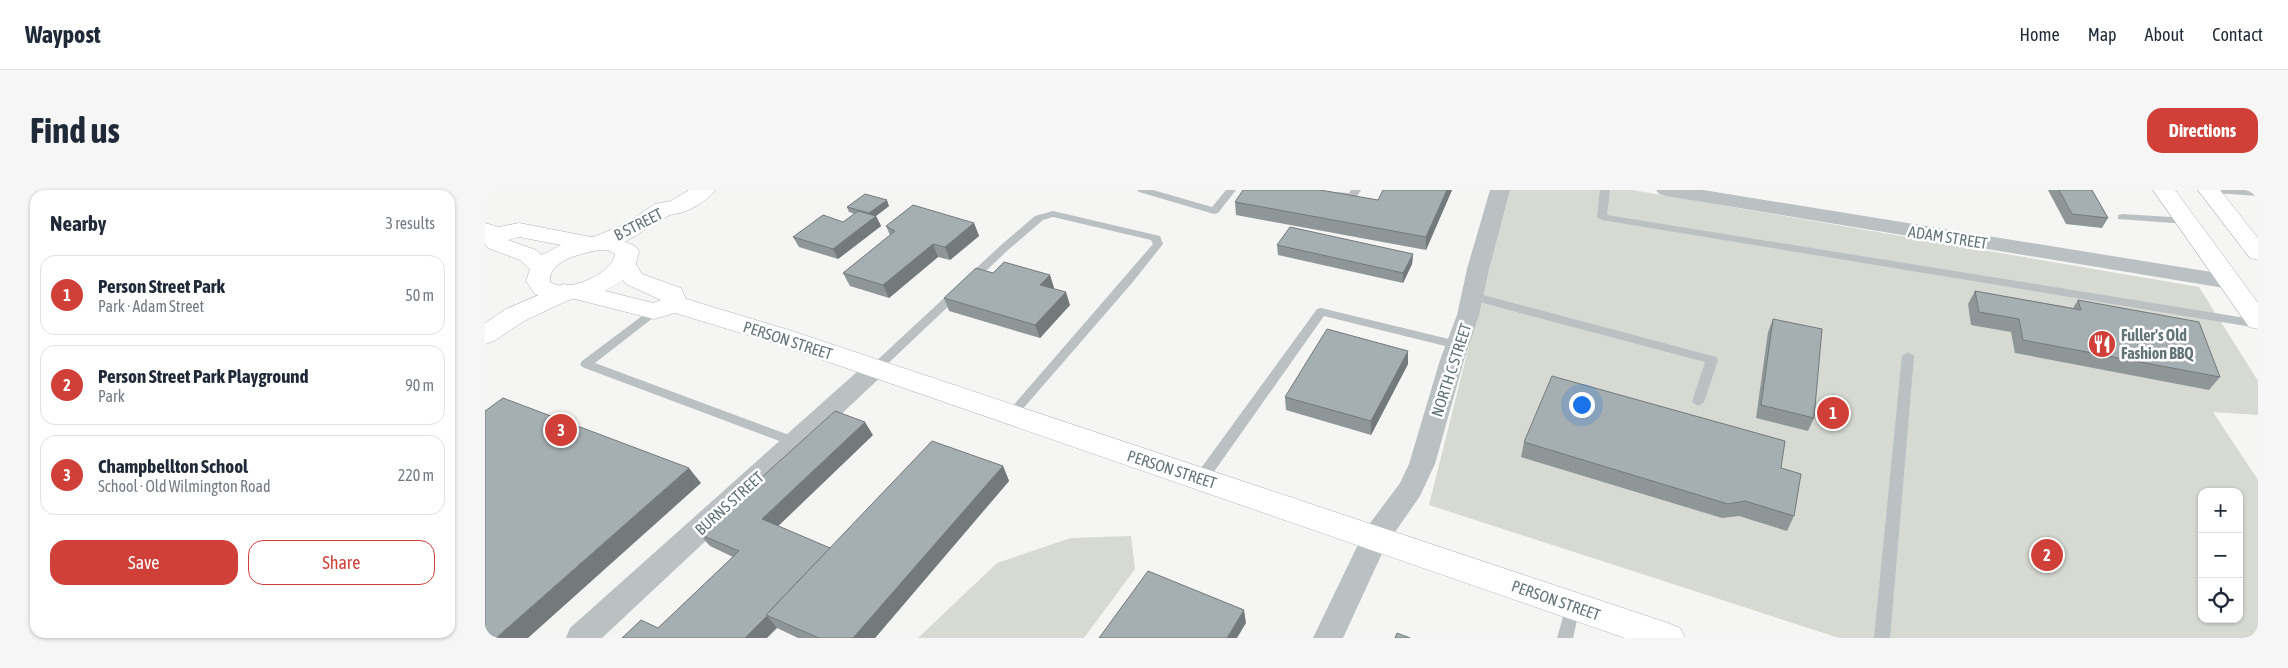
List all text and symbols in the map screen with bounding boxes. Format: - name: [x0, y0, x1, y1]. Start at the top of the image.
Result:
- text: Waypost: [25, 21, 101, 48]
- text: Home: [2020, 24, 2060, 45]
- text: Map: [2088, 24, 2117, 45]
- text: About: [2145, 24, 2184, 45]
- text: Contact: [2212, 24, 2263, 45]
- button: Directions: [2147, 108, 2258, 153]
- text: Find us: [30, 110, 120, 150]
- street label: B STREET: [611, 204, 665, 244]
- text: Nearby: [50, 211, 106, 235]
- text: 3 results: [385, 214, 435, 232]
- street label: ADAM STREET: [1907, 222, 1989, 252]
- text: Person Street Park: [98, 275, 225, 297]
- text: 1: [63, 286, 71, 304]
- text: 50 m: [405, 286, 434, 304]
- text: Park · Adam Street: [98, 297, 204, 315]
- street label: PERSON STREET: [741, 317, 835, 363]
- street label: NORTH C STREET: [1427, 321, 1475, 419]
- place label: Fuller's Old Fashion BBQ: [2121, 326, 2194, 362]
- restaurant icon: Fuller's Old Fashion BBQ: [2087, 329, 2117, 359]
- text: Person Street Park Playground: [98, 365, 309, 387]
- text: 2: [63, 376, 71, 394]
- text: 90 m: [405, 376, 434, 394]
- text: Park: [98, 387, 125, 405]
- your location: [1569, 392, 1595, 418]
- pin: 1: [1817, 394, 1849, 432]
- pin: 3: [545, 411, 577, 449]
- street label: PERSON STREET: [1125, 446, 1219, 492]
- text: Champbellton School: [98, 455, 248, 477]
- text: 3: [63, 466, 71, 484]
- text: 220 m: [398, 466, 434, 484]
- street label: BURNS STREET: [691, 468, 767, 538]
- text: School · Old Wilmington Road: [98, 477, 271, 495]
- map controls: [2198, 488, 2243, 623]
- button: +: [2198, 488, 2243, 533]
- button: −: [2198, 533, 2243, 578]
- pin: 2: [2031, 536, 2063, 574]
- button: Save: [50, 540, 238, 585]
- button: Share: [248, 540, 435, 585]
- street label: PERSON STREET: [1509, 576, 1603, 624]
- button: locate: [2198, 578, 2243, 623]

